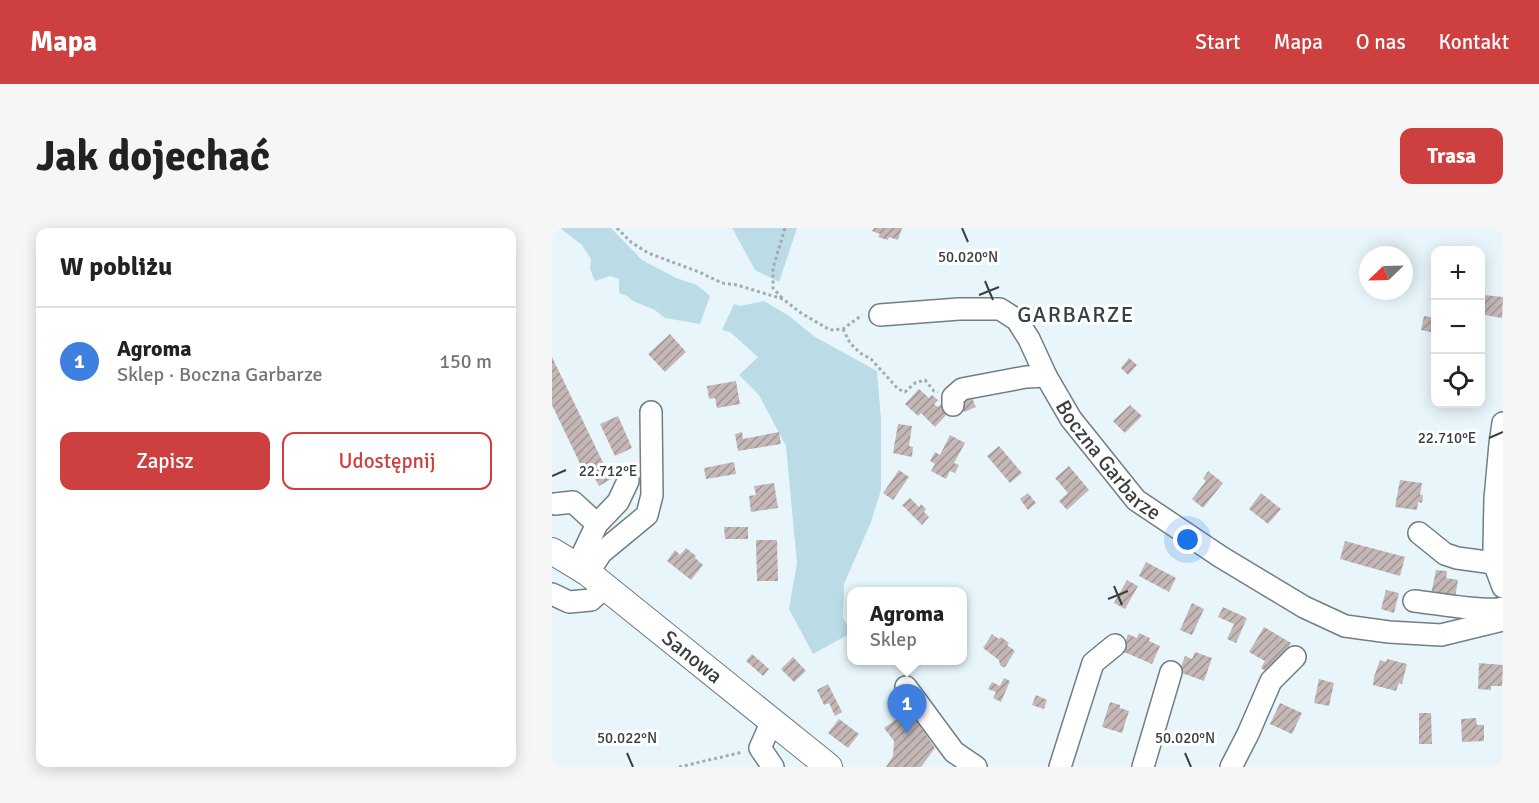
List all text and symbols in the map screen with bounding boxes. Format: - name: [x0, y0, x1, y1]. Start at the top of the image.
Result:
- text: Mapa: [30, 25, 97, 59]
- text: Start: [1195, 29, 1240, 55]
- text: Mapa: [1273, 29, 1323, 55]
- text: O nas: [1356, 29, 1406, 55]
- text: Kontakt: [1439, 29, 1509, 55]
- button: Trasa: [1400, 128, 1503, 184]
- text: Jak dojechać: [36, 131, 270, 182]
- north arrow: [1359, 246, 1413, 300]
- map controls: [1431, 246, 1485, 408]
- button: +: [1431, 246, 1485, 300]
- text: 50.020°N: [938, 248, 998, 266]
- text: W pobliżu: [60, 251, 172, 283]
- button: −: [1431, 300, 1485, 354]
- district label: GARBARZE: [1017, 301, 1135, 328]
- text: Agroma: [117, 335, 192, 362]
- text: 1: [74, 349, 85, 374]
- text: 150 m: [439, 349, 492, 374]
- button: locate: [1431, 354, 1485, 408]
- text: Sklep · Boczna Garbarze: [117, 362, 323, 387]
- street label: Boczna Garbarze: [1050, 395, 1166, 526]
- text: 22.710°E: [1418, 429, 1476, 447]
- button: Zapisz: [60, 432, 270, 490]
- button: Udostępnij: [282, 432, 492, 490]
- text: 22.712°E: [579, 462, 637, 480]
- your location: [1173, 525, 1202, 554]
- popup: [847, 587, 967, 665]
- text: Agroma: [870, 600, 944, 627]
- street label: Sanowa: [657, 625, 728, 689]
- text: Sklep: [870, 627, 917, 652]
- pin: 1: [888, 684, 926, 734]
- text: 50.022°N: [597, 729, 657, 747]
- text: 50.020°N: [1155, 729, 1215, 747]

